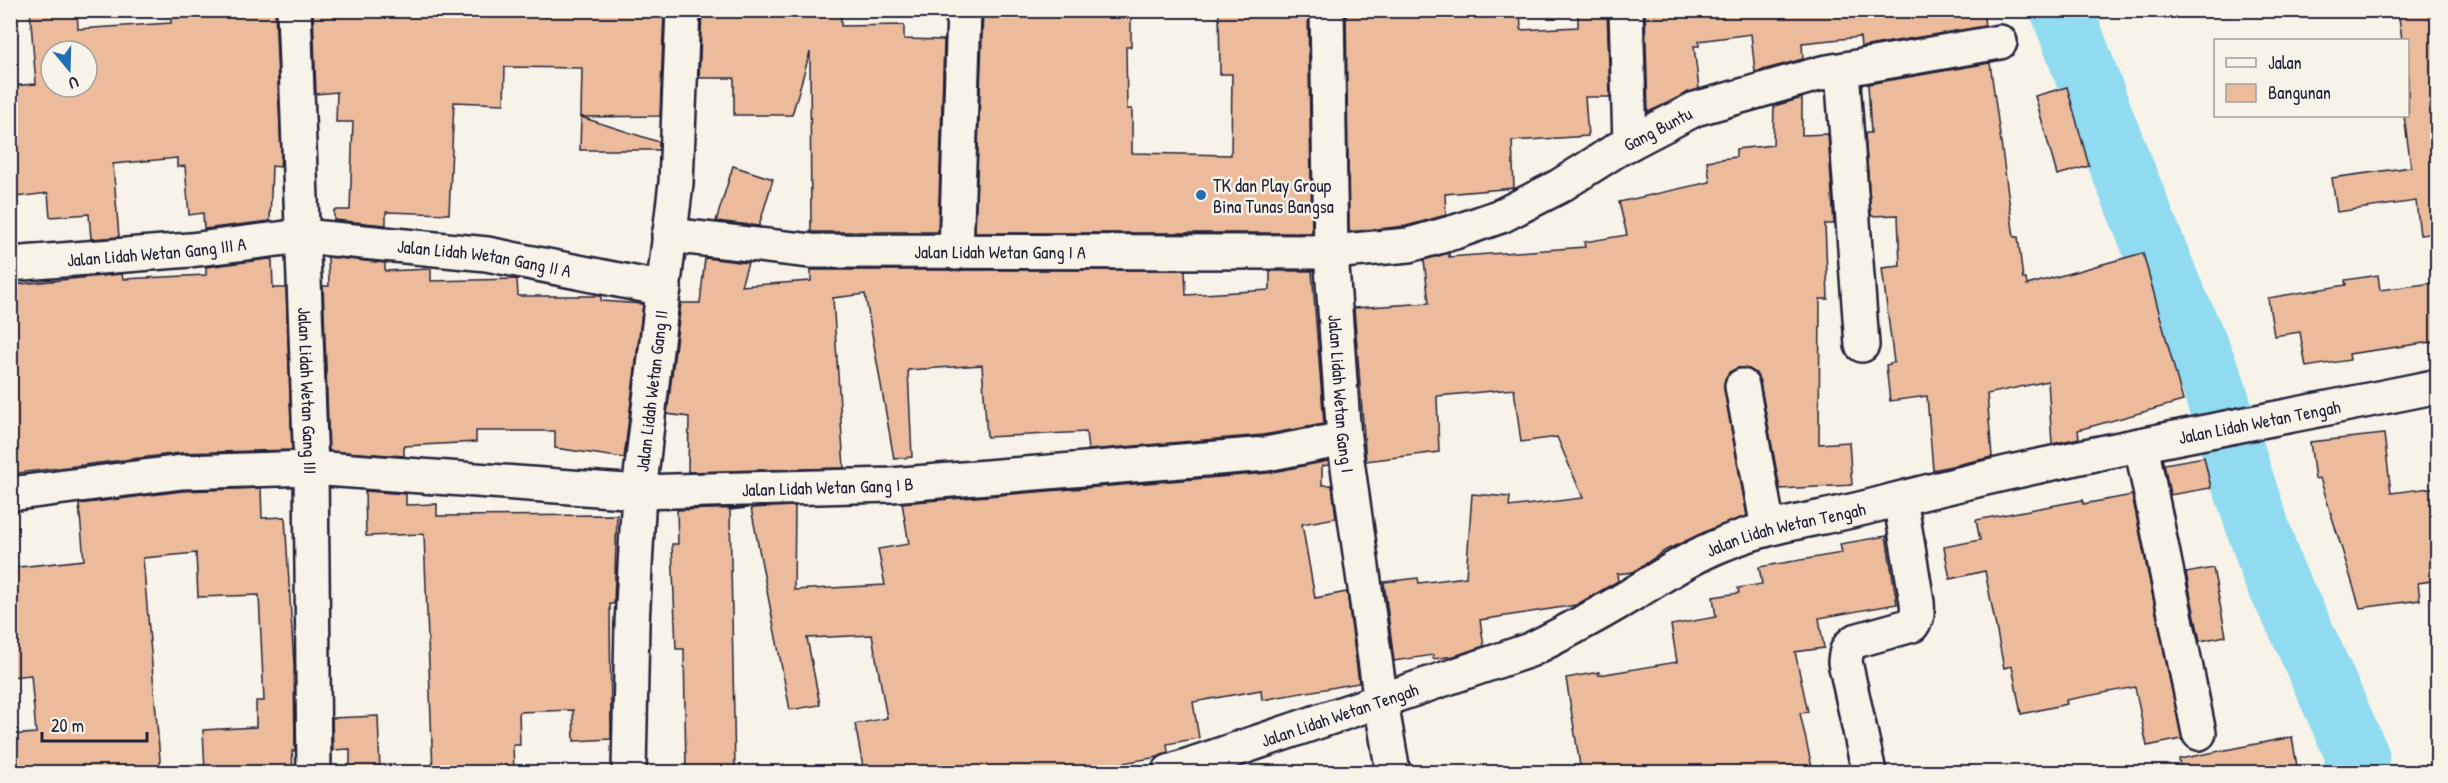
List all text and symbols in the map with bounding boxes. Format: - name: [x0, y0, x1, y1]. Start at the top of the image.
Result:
- north arrow: [39, 39, 99, 99]
- legend: [2214, 39, 2409, 117]
- text: Jalan: [2268, 50, 2302, 75]
- text: U: [66, 71, 82, 95]
- text: Bangunan: [2268, 80, 2331, 105]
- street label: Gang Buntu: [1619, 100, 1696, 157]
- place label: TK dan Play Group Bina Tunas Bangsa: [1213, 173, 1334, 219]
- marker: TK dan Play Group Bina Tunas Bangsa: [1194, 188, 1208, 202]
- street label: Jalan Lidah Wetan Gang III A: [66, 231, 248, 272]
- street label: Jalan Lidah Wetan Gang II A: [396, 233, 574, 283]
- street label: Jalan Lidah Wetan Gang I A: [914, 239, 1086, 264]
- street label: Jalan Lidah Wetan Gang III: [293, 307, 324, 474]
- street label: Jalan Lidah Wetan Gang II: [629, 309, 673, 473]
- street label: Jalan Lidah Wetan Gang I: [1323, 314, 1361, 474]
- street label: Jalan Lidah Wetan Tengah: [2176, 393, 2343, 449]
- street label: Jalan Lidah Wetan Gang I B: [741, 471, 914, 502]
- street label: Jalan Lidah Wetan Tengah: [1701, 496, 1868, 562]
- street label: Jalan Lidah Wetan Tengah: [1258, 676, 1422, 753]
- scale bar: [42, 705, 147, 743]
- text: 20 m: [51, 713, 84, 738]

